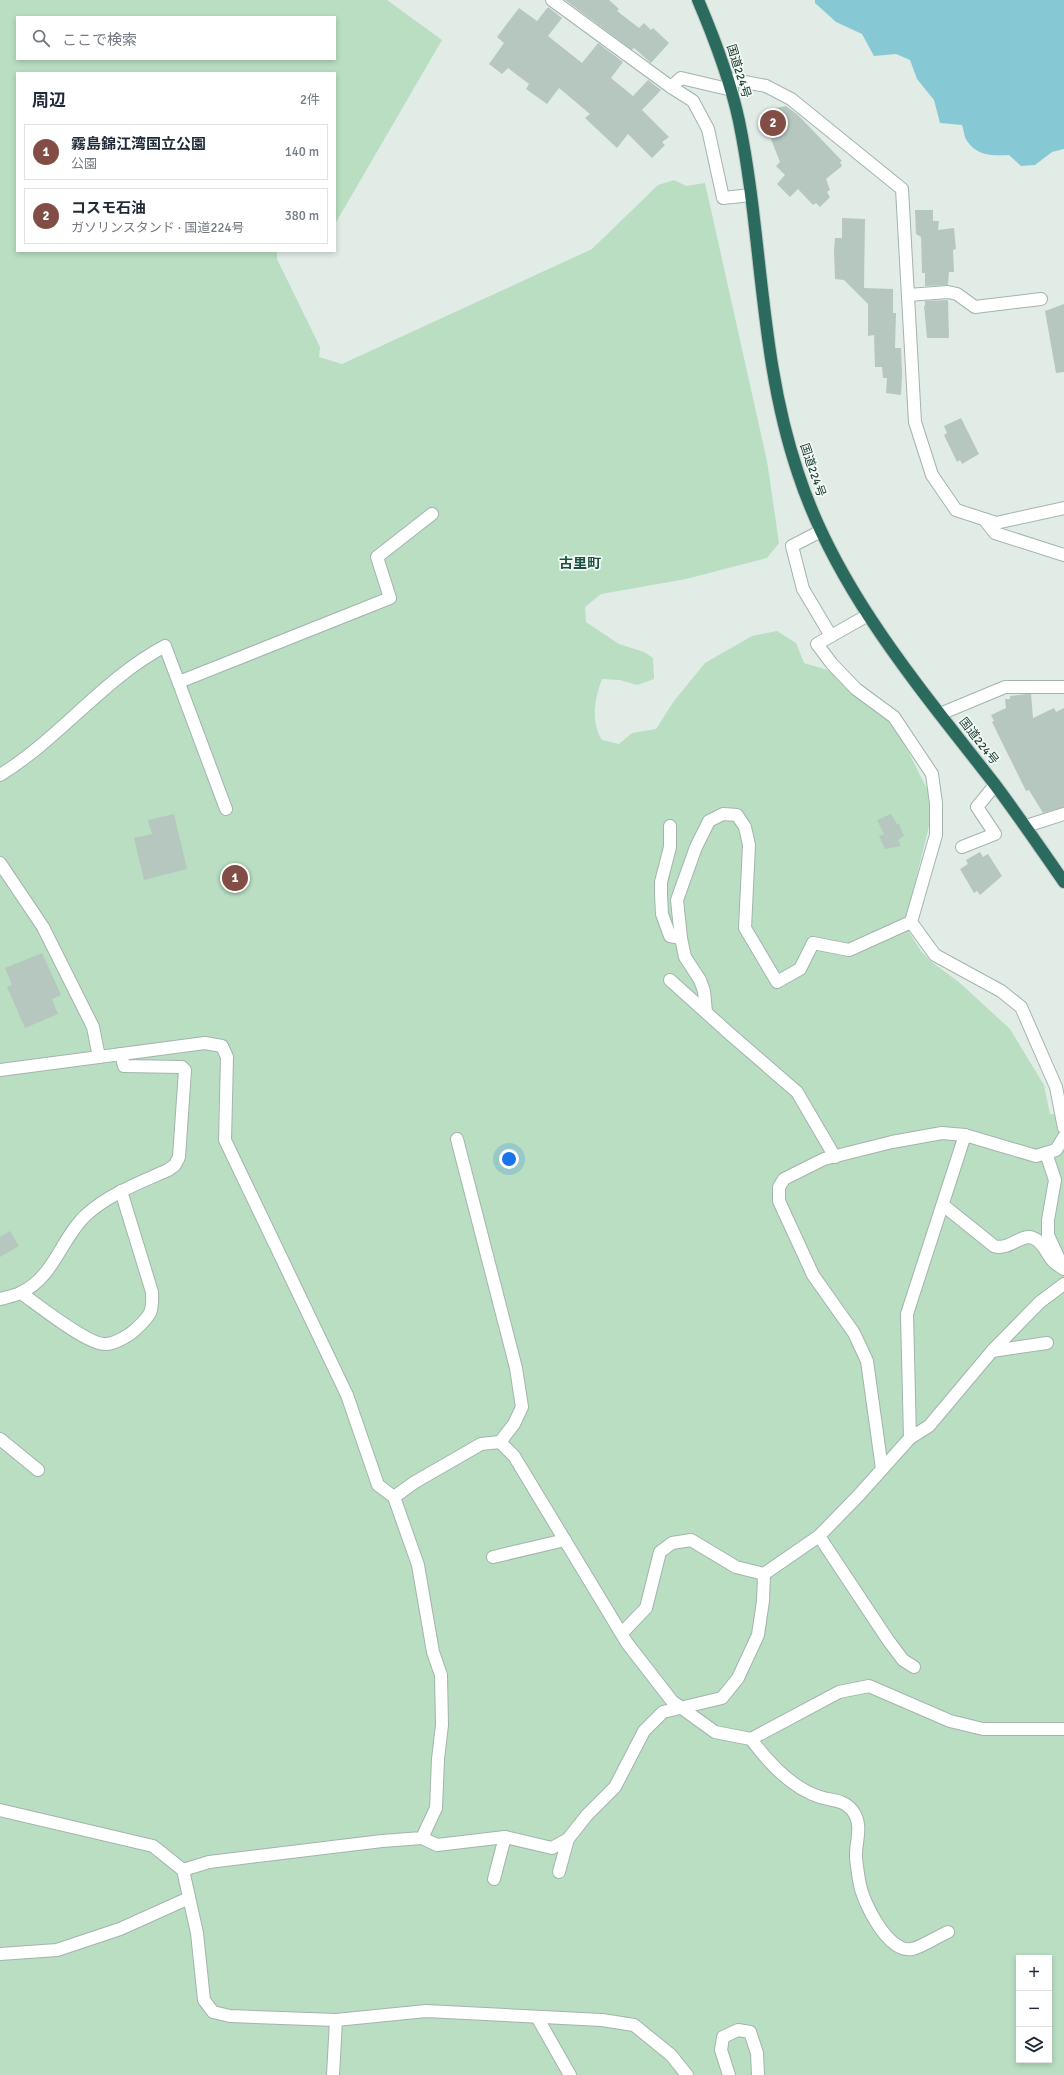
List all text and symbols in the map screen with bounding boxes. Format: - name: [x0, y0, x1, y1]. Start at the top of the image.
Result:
- search box: [16, 16, 336, 60]
- icon: search: [30, 27, 52, 49]
- text: ここで検索: [62, 31, 137, 49]
- street label: 国道224号: [723, 42, 754, 100]
- text: 周辺: [32, 90, 66, 111]
- text: 2件: [300, 92, 320, 108]
- pin: 2: [760, 108, 786, 138]
- text: 霧島錦江湾国立公園: [71, 135, 206, 153]
- text: 1: [42, 144, 50, 160]
- text: 140 m: [285, 144, 319, 160]
- text: 公園: [71, 156, 97, 172]
- text: コスモ石油: [71, 199, 146, 217]
- text: 2: [42, 208, 50, 224]
- text: 380 m: [285, 208, 319, 224]
- text: ガソリンスタンド · 国道224号: [71, 220, 244, 236]
- street label: 国道224号: [796, 442, 829, 499]
- district label: 古里町: [559, 555, 601, 572]
- street label: 国道224号: [956, 715, 1002, 768]
- pin: 1: [222, 863, 248, 893]
- your location: [499, 1149, 519, 1169]
- map controls: [1016, 1955, 1052, 2063]
- button: +: [1016, 1955, 1052, 1991]
- button: −: [1016, 1991, 1052, 2027]
- button: layers: [1016, 2027, 1052, 2063]

